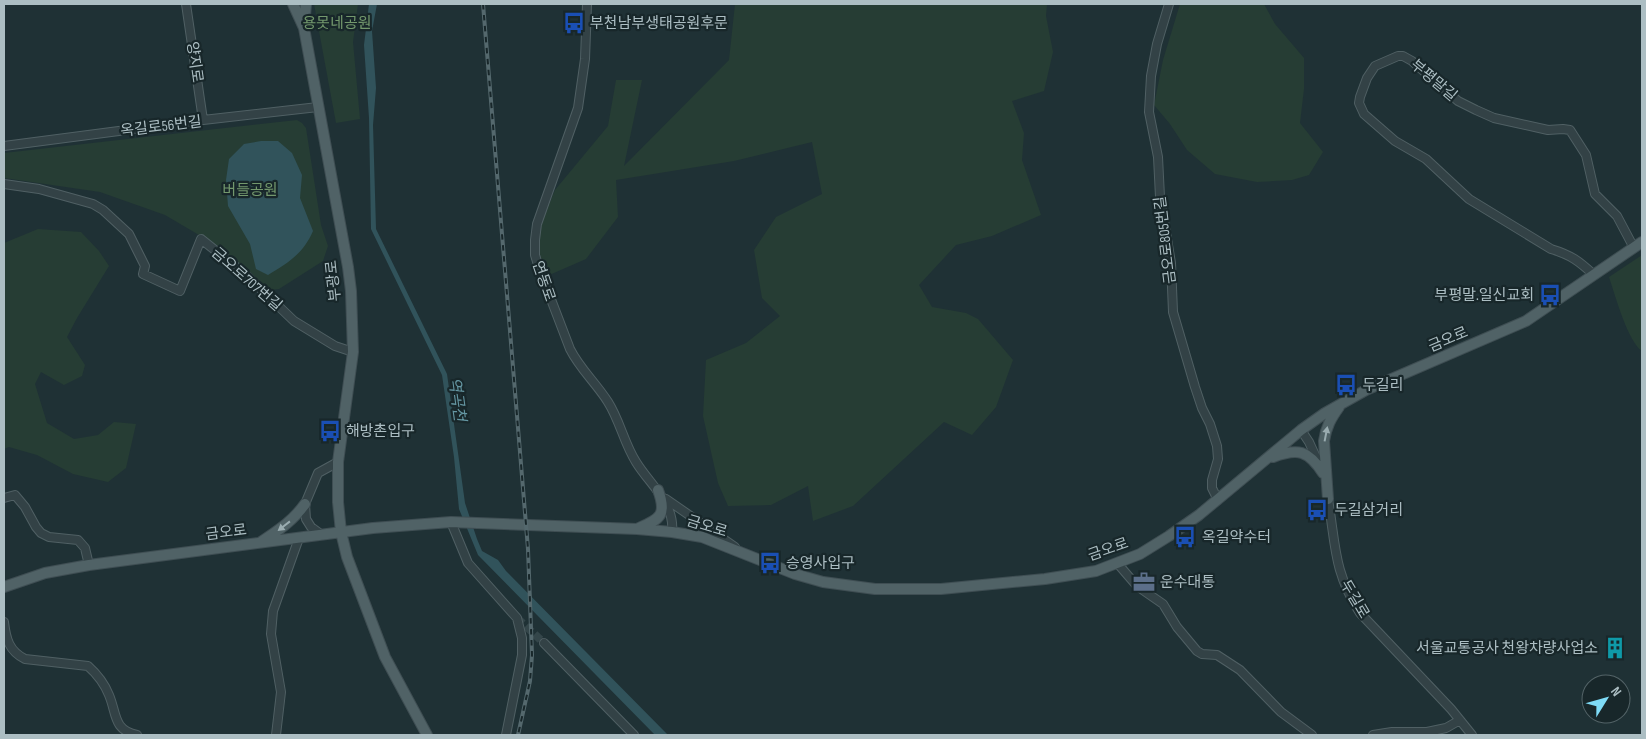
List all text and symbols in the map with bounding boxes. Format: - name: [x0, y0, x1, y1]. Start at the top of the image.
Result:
- bus stop icon: 부천남부생태공원후문: [561, 10, 587, 36]
- park label: 용못네공원: [302, 14, 372, 33]
- place label: 부천남부생태공원후문: [590, 14, 728, 33]
- street label: 양지로: [182, 40, 207, 84]
- street label: 부평말길: [1406, 55, 1461, 105]
- street label: 옥길로56번길: [119, 112, 203, 141]
- park label: 버들공원: [222, 181, 278, 200]
- street label: 금오로805번길: [1151, 195, 1180, 285]
- street label: 금오로707번길: [207, 243, 286, 315]
- street label: 연동로: [528, 258, 559, 304]
- street label: 부광로: [322, 259, 345, 303]
- bus stop icon: 부평말.일신교회: [1537, 282, 1563, 308]
- place label: 부평말.일신교회: [1435, 286, 1534, 305]
- street label: 금오로: [1425, 323, 1471, 356]
- bus stop icon: 두길리: [1333, 372, 1359, 398]
- water label: 역곡천: [444, 376, 469, 425]
- place label: 두길리: [1362, 376, 1403, 395]
- bus stop icon: 해방촌입구: [317, 418, 343, 444]
- place label: 해방촌입구: [346, 422, 415, 441]
- one-way arrow: [1322, 426, 1330, 441]
- bus stop icon: 두길삼거리: [1304, 497, 1330, 523]
- place label: 두길삼거리: [1334, 501, 1403, 520]
- street label: 금오로: [684, 511, 729, 542]
- street label: 금오로: [204, 521, 248, 544]
- one-way arrow: [277, 521, 291, 531]
- bus stop icon: 옥길약수터: [1172, 524, 1198, 550]
- place label: 옥길약수터: [1202, 528, 1271, 547]
- street label: 금오로: [1085, 534, 1131, 565]
- bus stop icon: 승영사입구: [757, 550, 783, 576]
- place label: 승영사입구: [786, 554, 855, 573]
- office icon: 운수대통: [1131, 569, 1157, 595]
- place label: 운수대통: [1160, 573, 1215, 592]
- street label: 두길로: [1336, 577, 1373, 622]
- building icon: 서울교통공사 천왕차량사업소: [1602, 635, 1628, 661]
- place label: 서울교통공사 천왕차량사업소: [1416, 639, 1598, 658]
- north arrow: [1581, 674, 1631, 724]
- text: N: [1607, 683, 1625, 700]

